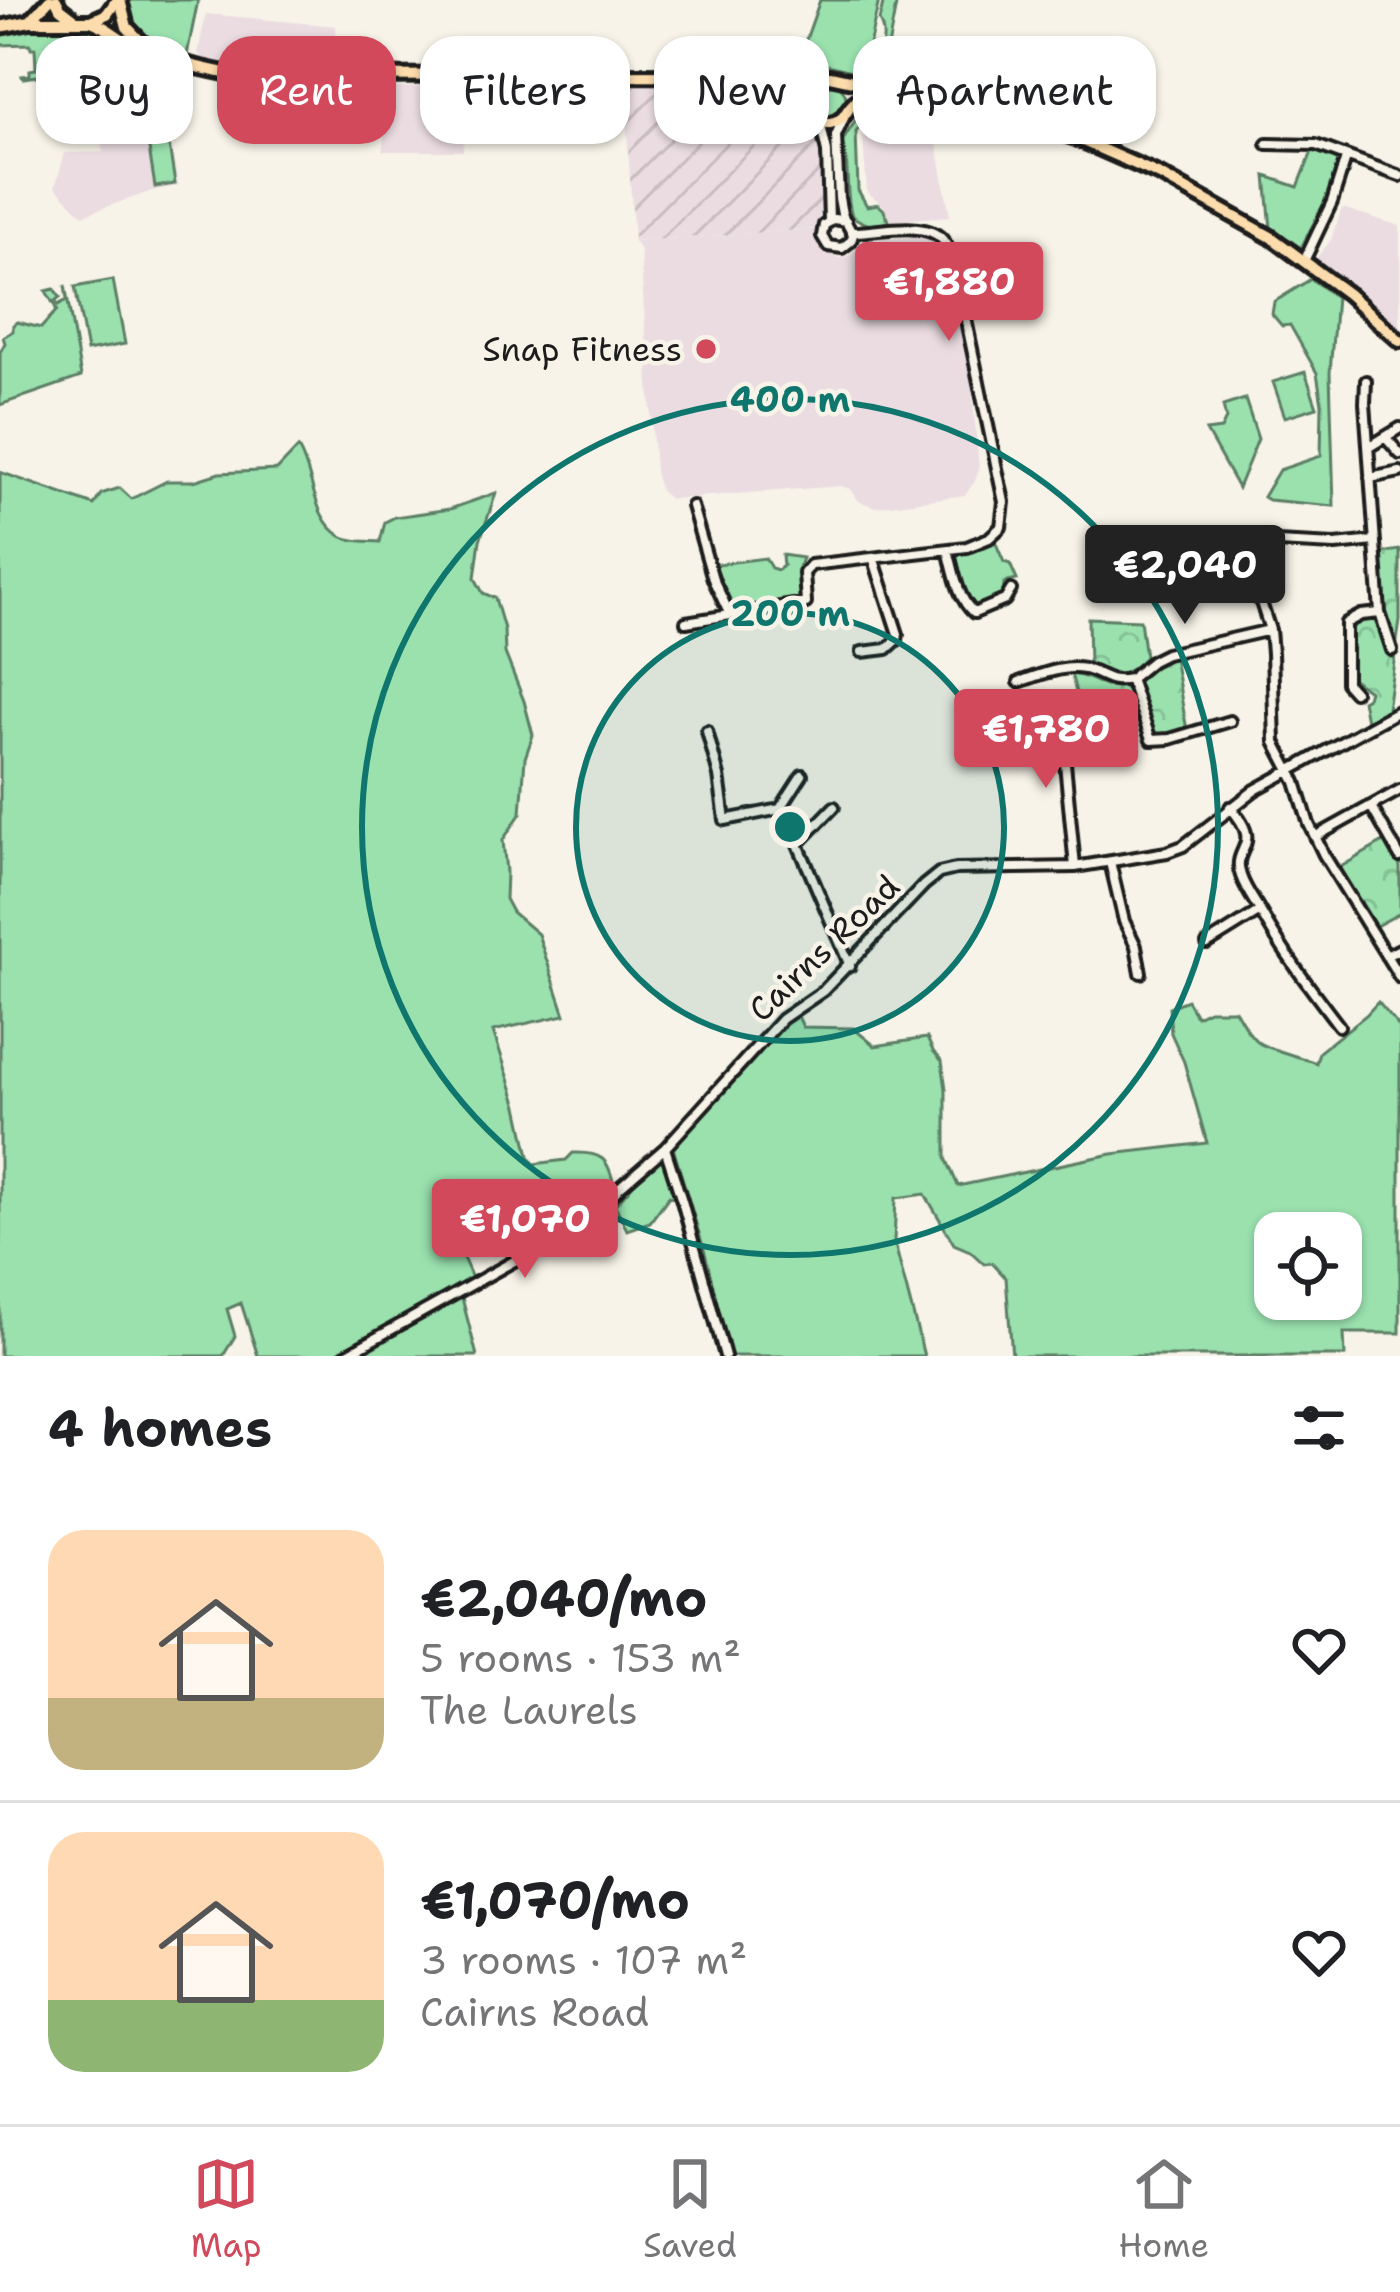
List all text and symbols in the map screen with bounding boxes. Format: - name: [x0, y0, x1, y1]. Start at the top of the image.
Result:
- chip: Buy: [36, 36, 193, 144]
- chip: Rent: [217, 36, 396, 144]
- chip: Filters: [420, 36, 630, 144]
- chip: New: [654, 36, 829, 144]
- chip: Apartment: [853, 36, 1156, 144]
- pin: €1,880: [851, 242, 1047, 344]
- text: €1,880: [882, 255, 1016, 307]
- place label: Snap Fitness: [483, 327, 682, 372]
- marker: Snap Fitness: [693, 336, 719, 362]
- text: 400 m: [730, 375, 851, 424]
- pin: €2,040: [1087, 525, 1283, 627]
- text: €2,040: [1112, 538, 1258, 590]
- text: 200 m: [730, 589, 850, 638]
- pin: €1,780: [948, 689, 1144, 791]
- text: €1,780: [981, 702, 1111, 754]
- centre of rings: [769, 806, 811, 848]
- street label: Cairns Road: [739, 864, 909, 1032]
- pin: €1,070: [427, 1179, 623, 1281]
- text: €1,070: [459, 1192, 591, 1244]
- map controls: [1254, 1212, 1362, 1320]
- button: locate: [1254, 1212, 1362, 1320]
- text: 4 homes: [48, 1394, 272, 1462]
- icon: filters: [1286, 1395, 1352, 1461]
- text: €2,040/mo: [420, 1564, 708, 1632]
- icon: home: [144, 1578, 288, 1722]
- icon: heart: [1286, 1617, 1352, 1683]
- text: 5 rooms · 153 m²: [420, 1632, 741, 1684]
- text: The Laurels: [420, 1684, 638, 1736]
- text: €1,070/mo: [420, 1866, 690, 1934]
- icon: home: [144, 1880, 288, 2024]
- icon: heart: [1286, 1919, 1352, 1985]
- text: 3 rooms · 107 m²: [420, 1934, 747, 1986]
- text: Cairns Road: [420, 1986, 649, 2038]
- tab: Map: [191, 2151, 262, 2268]
- tab: Saved: [643, 2151, 737, 2268]
- tab: Home: [1118, 2151, 1209, 2268]

